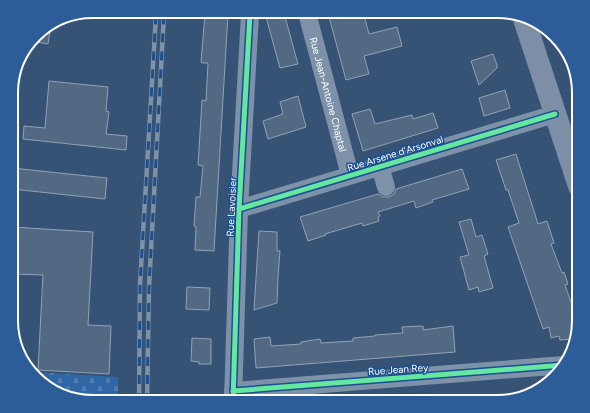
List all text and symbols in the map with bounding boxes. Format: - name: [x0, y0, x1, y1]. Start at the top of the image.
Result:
- street label: Rue Jean-Antoine Chaptal: [307, 36, 349, 153]
- street label: Rue Arsene d'Arsonval: [345, 133, 445, 174]
- street label: Rue Lavoisier: [223, 177, 240, 237]
- street label: Rue Jean Rey: [367, 361, 429, 378]

